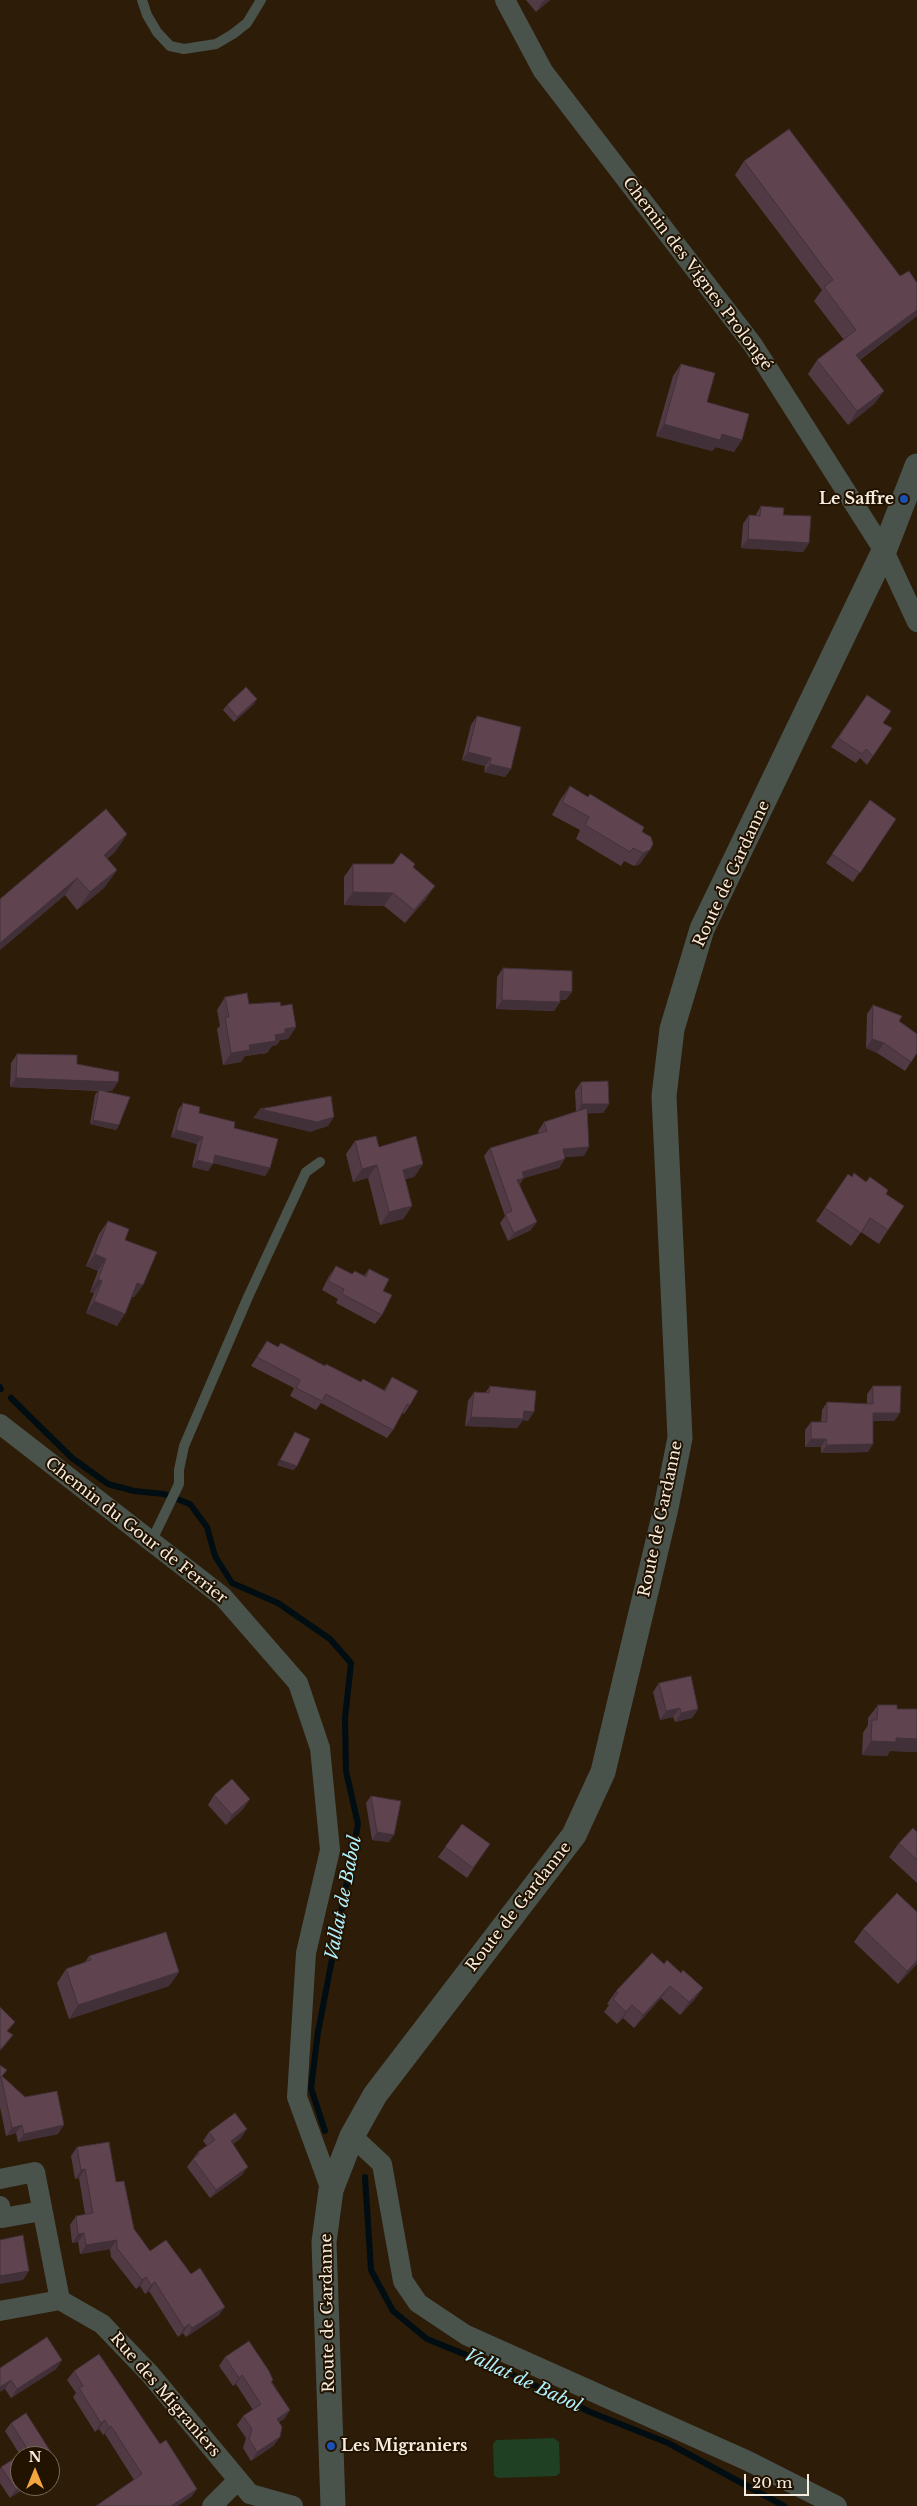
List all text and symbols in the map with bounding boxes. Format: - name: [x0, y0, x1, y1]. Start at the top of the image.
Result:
- street label: Chemin des Vignes Prolongé: [618, 174, 776, 374]
- place label: Le Saffre: [819, 489, 894, 509]
- marker: Le Saffre: [898, 493, 910, 505]
- street label: Route de Gardanne: [690, 798, 774, 950]
- street label: Route de Gardanne: [635, 1439, 687, 1599]
- street label: Chemin du Gour de Ferrier: [41, 1454, 231, 1608]
- water label: Vallat de Babol: [321, 1834, 367, 1962]
- street label: Route de Gardanne: [462, 1838, 576, 1976]
- street label: Route de Gardanne: [317, 2233, 339, 2393]
- street label: Rue des Migraniers: [106, 2329, 224, 2461]
- water label: Vallat de Babol: [461, 2345, 585, 2417]
- place label: Les Migraniers: [341, 2436, 467, 2456]
- marker: Les Migraniers: [325, 2440, 337, 2452]
- north arrow: [10, 2446, 60, 2496]
- text: N: [28, 2448, 42, 2466]
- scale bar: [747, 2464, 812, 2496]
- text: 20 m: [752, 2473, 792, 2492]

